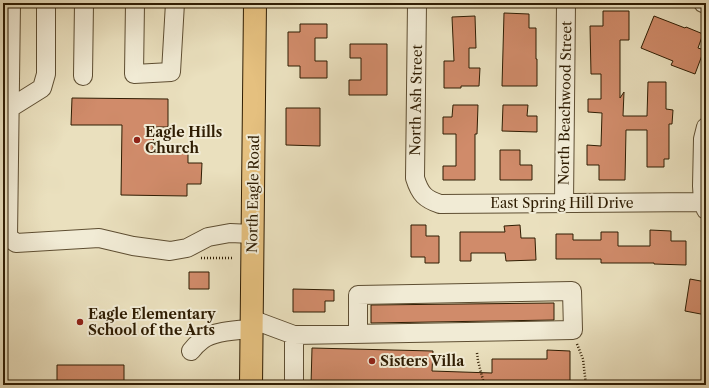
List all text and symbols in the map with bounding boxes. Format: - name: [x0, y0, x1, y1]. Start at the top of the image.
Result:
- street label: North Beachwood Street: [555, 21, 575, 185]
- street label: North Ash Street: [406, 44, 426, 156]
- place label: Eagle Hills Church: [145, 123, 222, 157]
- street label: North Eagle Road: [243, 134, 263, 253]
- marker: Eagle Hills Church: [132, 135, 142, 145]
- street label: East Spring Hill Drive: [490, 194, 634, 212]
- place label: Eagle Elementary School of the Arts: [88, 305, 216, 339]
- marker: Eagle Elementary School of the Arts: [75, 317, 85, 327]
- place label: Sisters Villa: [380, 352, 465, 370]
- marker: Sisters Villa: [367, 356, 377, 366]

